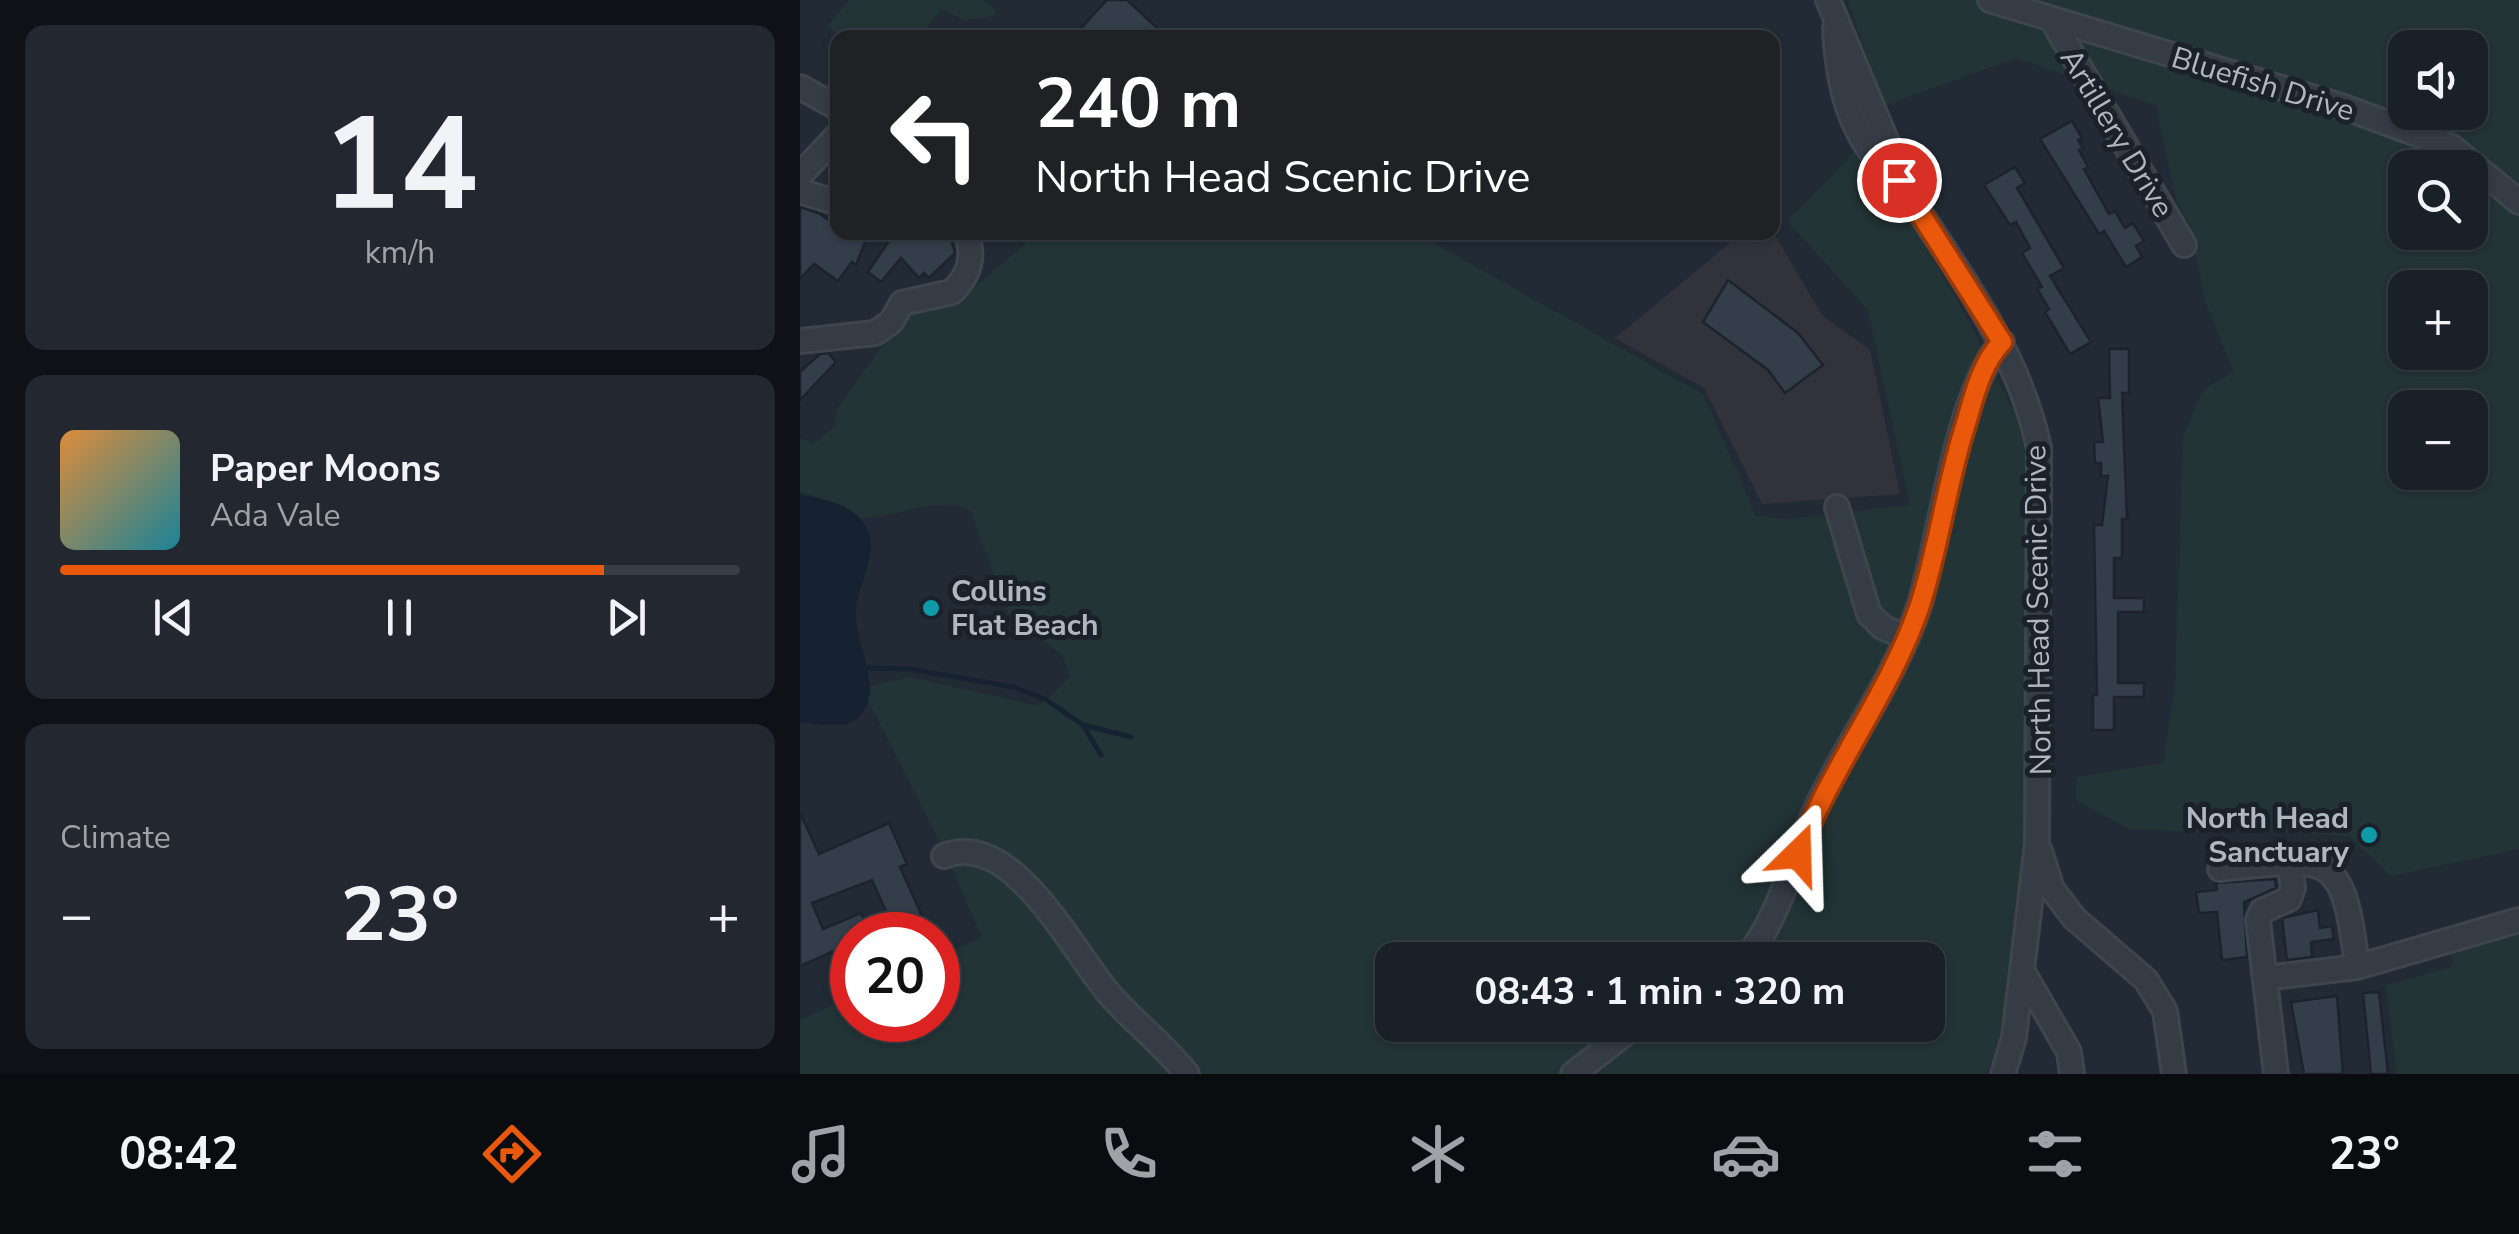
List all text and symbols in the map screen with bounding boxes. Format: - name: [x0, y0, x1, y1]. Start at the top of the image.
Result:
- map controls: [2388, 30, 2488, 490]
- button: sound: [2388, 30, 2488, 130]
- street label: Bluefish Drive: [2166, 37, 2359, 132]
- street label: Artillery Drive: [2050, 41, 2183, 225]
- text: 240 m: [1035, 56, 1241, 152]
- icon: left: [870, 70, 1000, 200]
- text: 14: [322, 77, 478, 254]
- pin: [1857, 138, 1942, 223]
- text: North Head Scenic Drive: [1035, 147, 1530, 208]
- button: search: [2388, 150, 2488, 250]
- icon: arrive: [1872, 153, 1927, 208]
- text: km/h: [365, 231, 435, 274]
- button: +: [2388, 270, 2488, 370]
- button: −: [2388, 390, 2488, 490]
- text: Paper Moons: [210, 443, 441, 494]
- street label: North Head Scenic Drive: [2015, 445, 2062, 775]
- text: Ada Vale: [210, 494, 341, 537]
- place label: Collins Flat Beach: [951, 571, 1098, 646]
- icon: previous: [146, 590, 201, 645]
- icon: pause: [372, 590, 427, 645]
- icon: next: [599, 590, 654, 645]
- marker: Collins Flat Beach: [920, 597, 942, 619]
- place label: North Head Sanctuary: [2186, 798, 2349, 873]
- position arrow: [1746, 802, 1850, 906]
- text: Climate: [60, 816, 171, 859]
- marker: North Head Sanctuary: [2358, 824, 2380, 846]
- text: 23°: [341, 864, 459, 966]
- text: −: [60, 878, 93, 953]
- text: +: [707, 878, 740, 953]
- speed limit sign: 20: [830, 912, 960, 1042]
- text: 08:43 · 1 min · 320 m: [1475, 966, 1845, 1017]
- icon: directions: [477, 1119, 547, 1189]
- icon: music: [786, 1119, 856, 1189]
- icon: phone: [1094, 1119, 1164, 1189]
- icon: climate: [1403, 1119, 1473, 1189]
- icon: car: [1711, 1119, 1781, 1189]
- icon: filters: [2020, 1119, 2090, 1189]
- text: 08:42: [119, 1124, 238, 1185]
- text: 23°: [2329, 1124, 2400, 1185]

